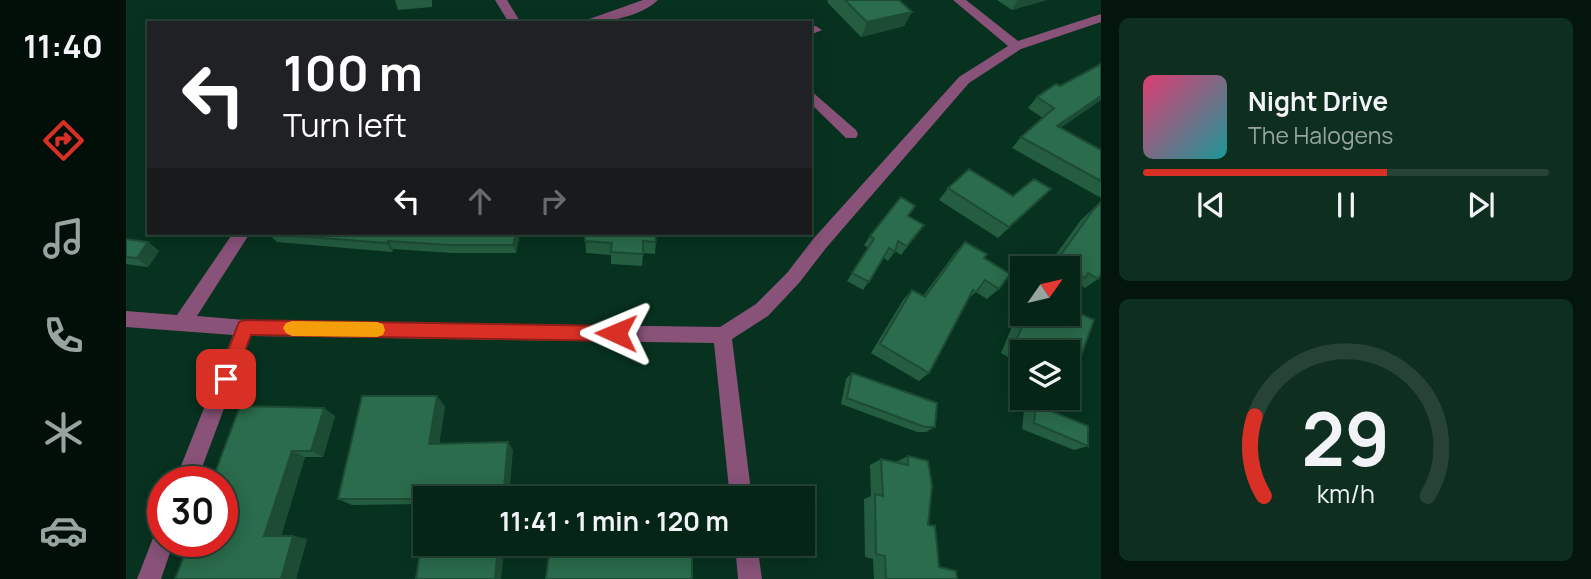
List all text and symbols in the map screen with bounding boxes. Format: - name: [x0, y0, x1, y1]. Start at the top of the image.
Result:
- text: 11:40: [23, 24, 103, 68]
- text: 100 m: [283, 39, 423, 106]
- icon: left: [168, 49, 259, 140]
- text: Night Drive: [1248, 83, 1388, 119]
- text: Turn left: [283, 103, 407, 147]
- icon: directions: [39, 116, 88, 165]
- text: The Halogens: [1248, 119, 1393, 151]
- icon: left: [388, 182, 426, 220]
- icon: ahead: [461, 182, 499, 220]
- icon: right: [534, 182, 572, 220]
- icon: previous: [1192, 186, 1230, 224]
- icon: pause: [1327, 186, 1365, 224]
- icon: next: [1462, 186, 1500, 224]
- icon: music: [39, 214, 88, 263]
- north arrow: [1010, 256, 1080, 326]
- map controls: [1010, 256, 1080, 410]
- position arrow: [579, 296, 653, 370]
- icon: phone: [39, 311, 88, 360]
- button: layers: [1010, 340, 1080, 410]
- pin: [196, 349, 256, 409]
- icon: arrive: [207, 360, 245, 398]
- text: 29: [1302, 388, 1390, 488]
- icon: climate: [39, 408, 88, 457]
- speed limit sign: 30: [147, 466, 238, 557]
- text: km/h: [1317, 476, 1375, 511]
- text: 11:41 · 1 min · 120 m: [499, 503, 729, 539]
- icon: car: [39, 506, 88, 555]

